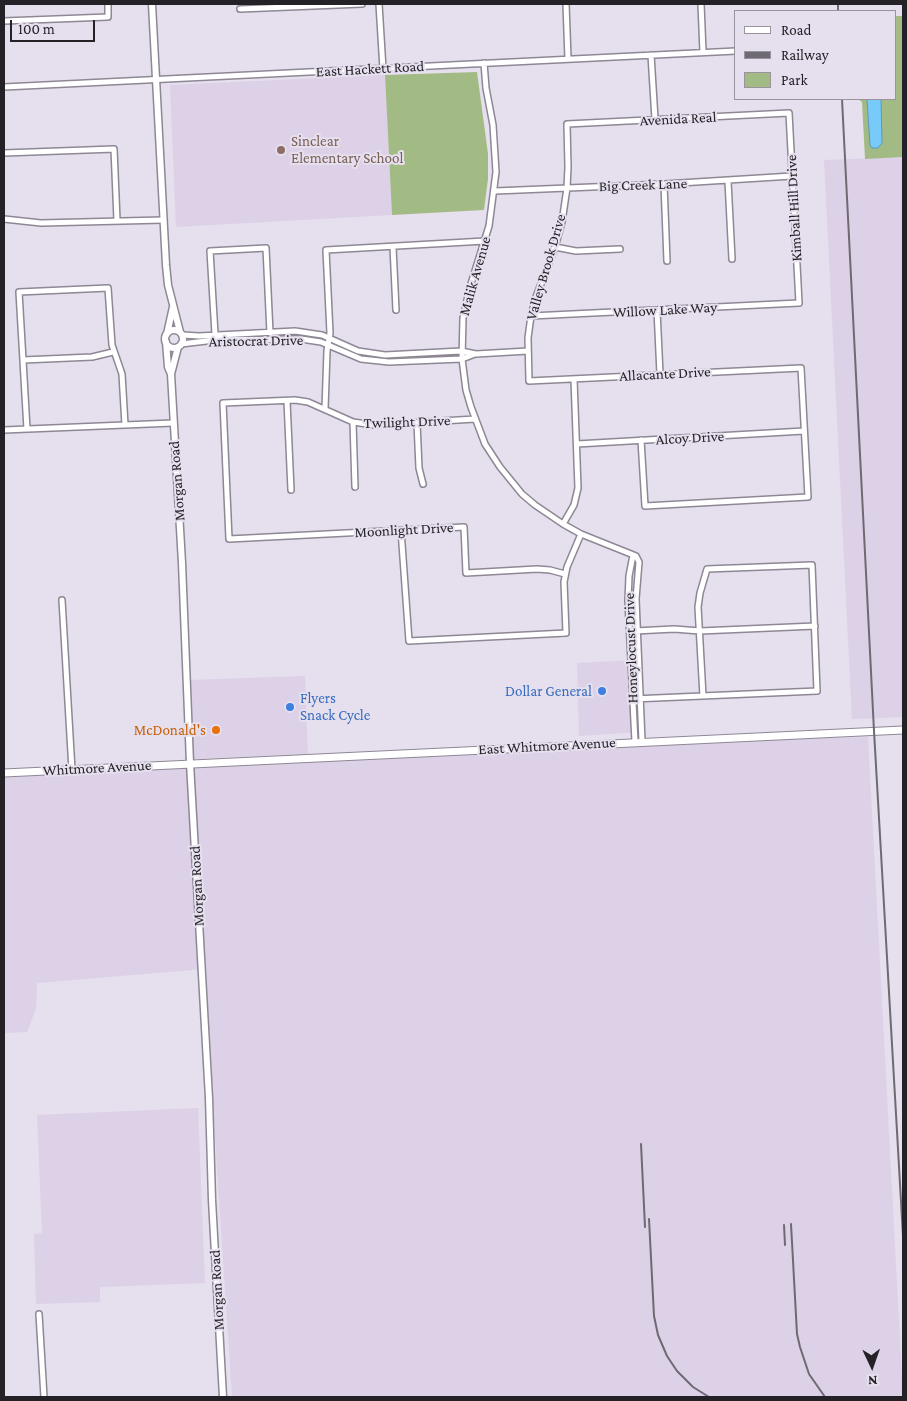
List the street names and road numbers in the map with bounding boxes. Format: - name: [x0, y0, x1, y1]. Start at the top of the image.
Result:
- street label: East Hackett Road: [315, 57, 425, 81]
- street label: Avenida Real: [639, 108, 717, 130]
- street label: Kimball Hill Drive: [782, 154, 806, 262]
- street label: Big Creek Lane: [599, 174, 687, 196]
- street label: Valley Brook Drive: [522, 212, 570, 322]
- street label: Malik Avenue: [455, 234, 495, 318]
- street label: Willow Lake Way: [612, 298, 718, 322]
- street label: Aristocrat Drive: [209, 331, 303, 351]
- street label: Allacante Drive: [619, 363, 711, 385]
- street label: Twilight Drive: [363, 411, 451, 433]
- street label: Alcoy Drive: [655, 427, 725, 449]
- street label: Morgan Road: [165, 440, 189, 522]
- street label: Moonlight Drive: [354, 518, 454, 542]
- street label: Honeylocust Drive: [620, 592, 642, 704]
- street label: East Whitmore Avenue: [478, 733, 616, 759]
- street label: Whitmore Avenue: [42, 756, 152, 780]
- street label: Morgan Road: [186, 845, 208, 927]
- street label: Morgan Road: [206, 1249, 228, 1331]

